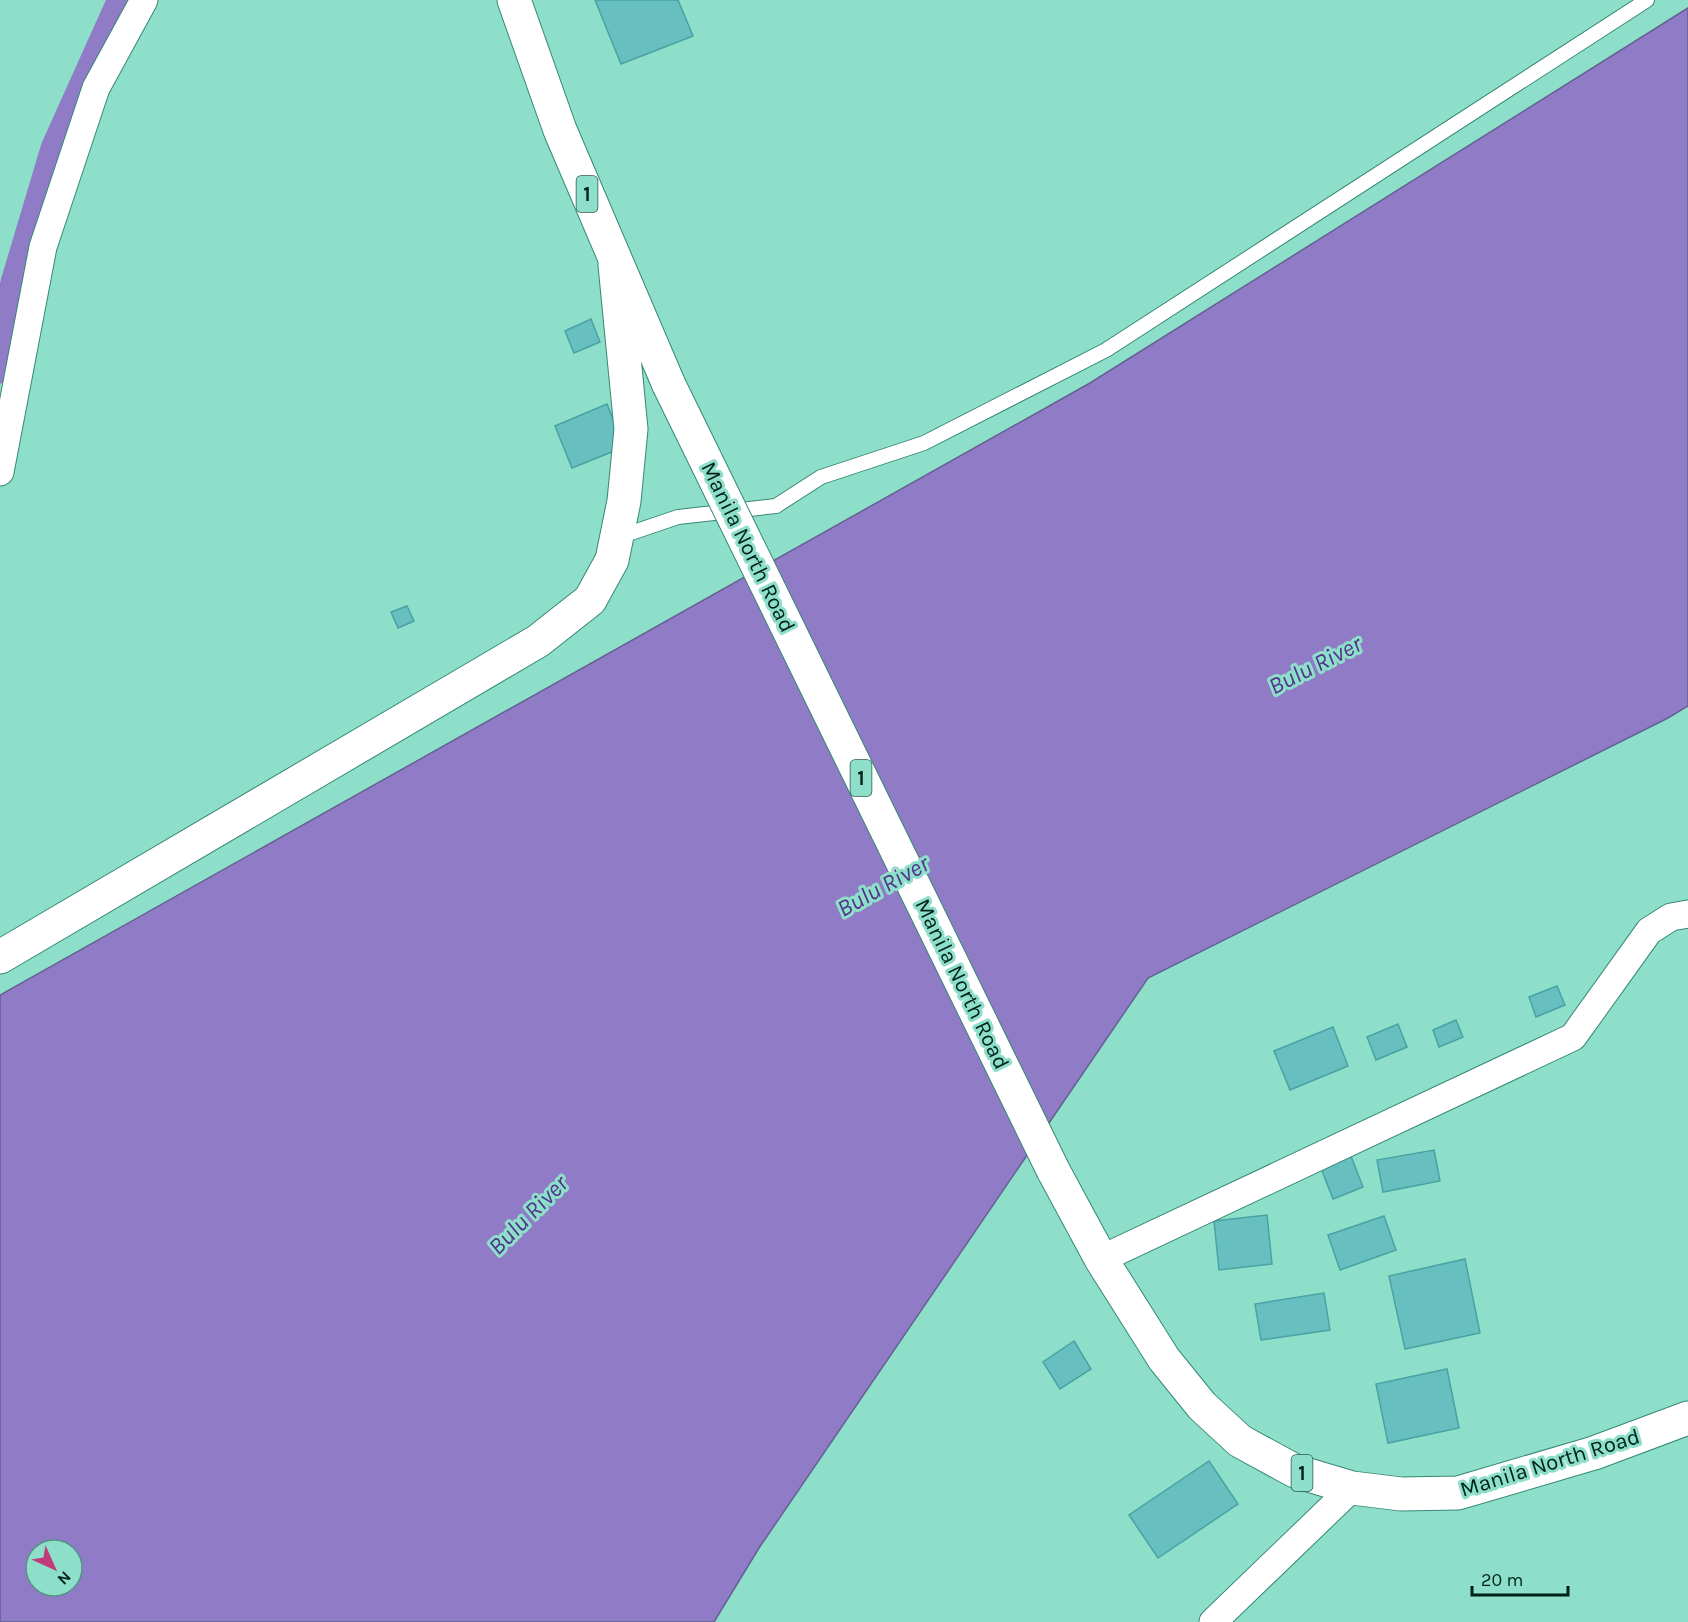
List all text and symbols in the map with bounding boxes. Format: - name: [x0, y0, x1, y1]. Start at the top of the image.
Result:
- road number: 1: [576, 176, 598, 212]
- street label: Manila North Road: [695, 457, 801, 637]
- water label: Bulu River: [1264, 629, 1367, 700]
- road number: 1: [850, 760, 872, 796]
- water label: Bulu River: [832, 849, 934, 923]
- street label: Manila North Road: [909, 894, 1015, 1074]
- water label: Bulu River: [482, 1169, 574, 1261]
- street label: Manila North Road: [1457, 1423, 1643, 1503]
- road number: 1: [1292, 1455, 1312, 1491]
- north arrow: [24, 1538, 84, 1598]
- scale bar: [1472, 1559, 1568, 1597]
- text: N: [53, 1567, 75, 1589]
- text: 20 m: [1481, 1569, 1523, 1591]

